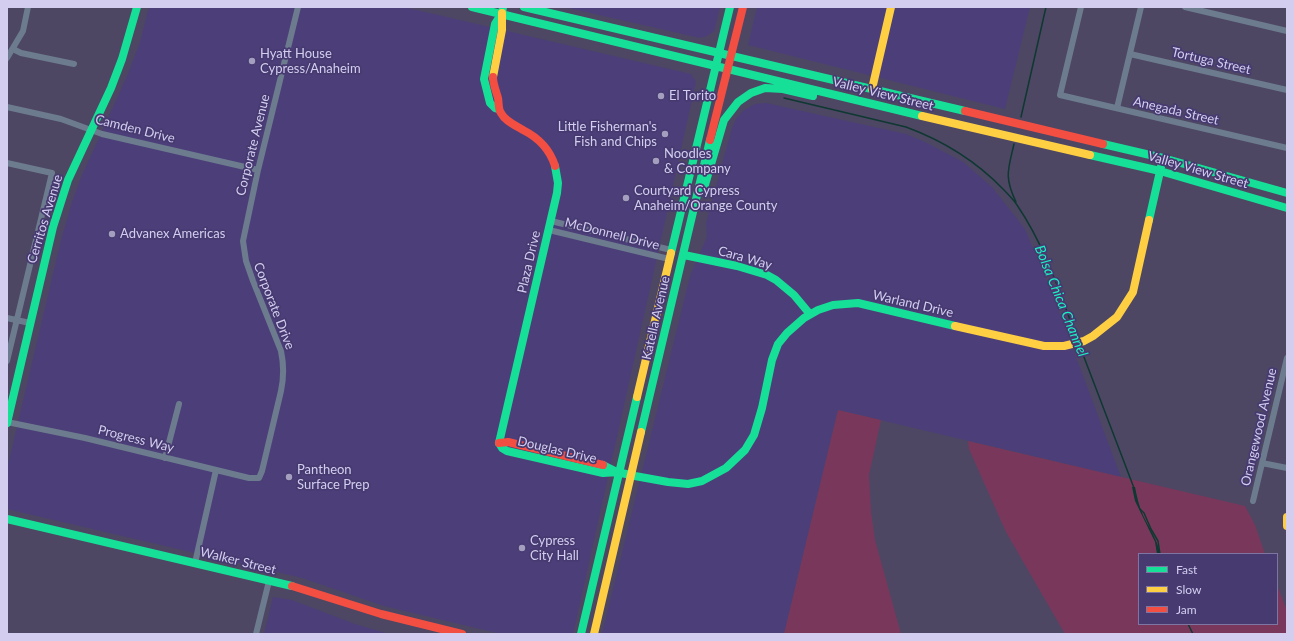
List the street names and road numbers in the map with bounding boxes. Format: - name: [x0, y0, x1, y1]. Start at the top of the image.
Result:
- street label: Tortuga Street: [1170, 44, 1252, 78]
- street label: Valley View Street: [831, 74, 935, 114]
- street label: Corporate Avenue: [233, 93, 273, 197]
- street label: Anegada Street: [1132, 94, 1220, 128]
- street label: Camden Drive: [94, 112, 176, 146]
- street label: Valley View Street: [1146, 148, 1250, 192]
- street label: Cerritos Avenue: [24, 173, 66, 265]
- street label: McDonnell Drive: [563, 215, 661, 253]
- street label: Plaza Drive: [514, 229, 544, 295]
- street label: Cara Way: [716, 243, 774, 273]
- street label: Corporate Drive: [250, 260, 298, 352]
- street label: Katella Avenue: [639, 275, 673, 361]
- street label: Warland Drive: [871, 287, 955, 321]
- street label: Orangewood Avenue: [1238, 366, 1280, 488]
- street label: Progress Way: [96, 422, 176, 456]
- street label: Douglas Drive: [516, 433, 598, 467]
- street label: Walker Street: [198, 544, 278, 578]

